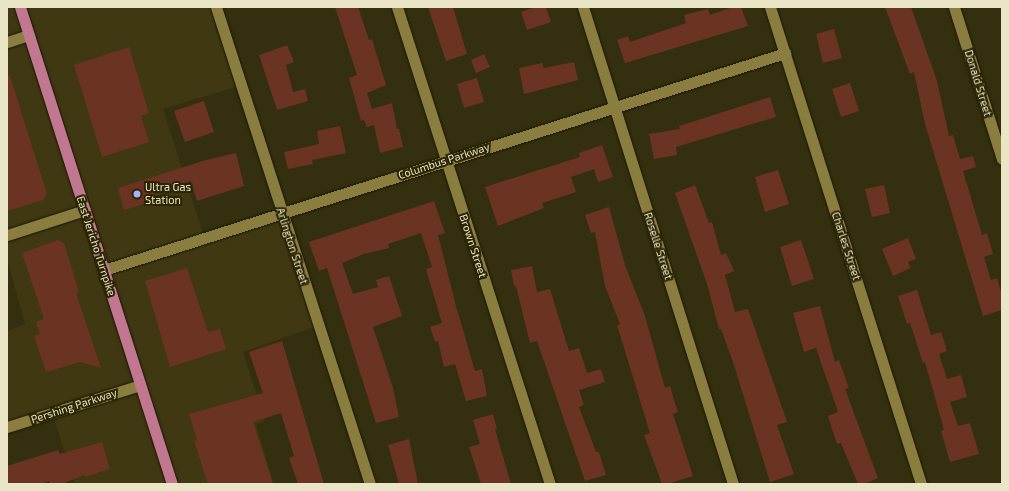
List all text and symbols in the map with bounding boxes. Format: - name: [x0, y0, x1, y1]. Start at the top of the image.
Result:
- street label: Donald Street: [962, 48, 994, 118]
- street label: Columbus Parkway: [396, 140, 492, 182]
- place label: Ultra Gas Station: [145, 181, 191, 207]
- marker: Ultra Gas Station: [132, 189, 142, 199]
- street label: East Jericho Turnpike: [74, 194, 118, 298]
- street label: Arlington Street: [273, 206, 311, 286]
- street label: Charles Street: [829, 210, 863, 282]
- street label: Roselle Street: [641, 211, 675, 281]
- street label: Brown Street: [457, 213, 489, 279]
- street label: Pershing Parkway: [29, 386, 119, 426]

